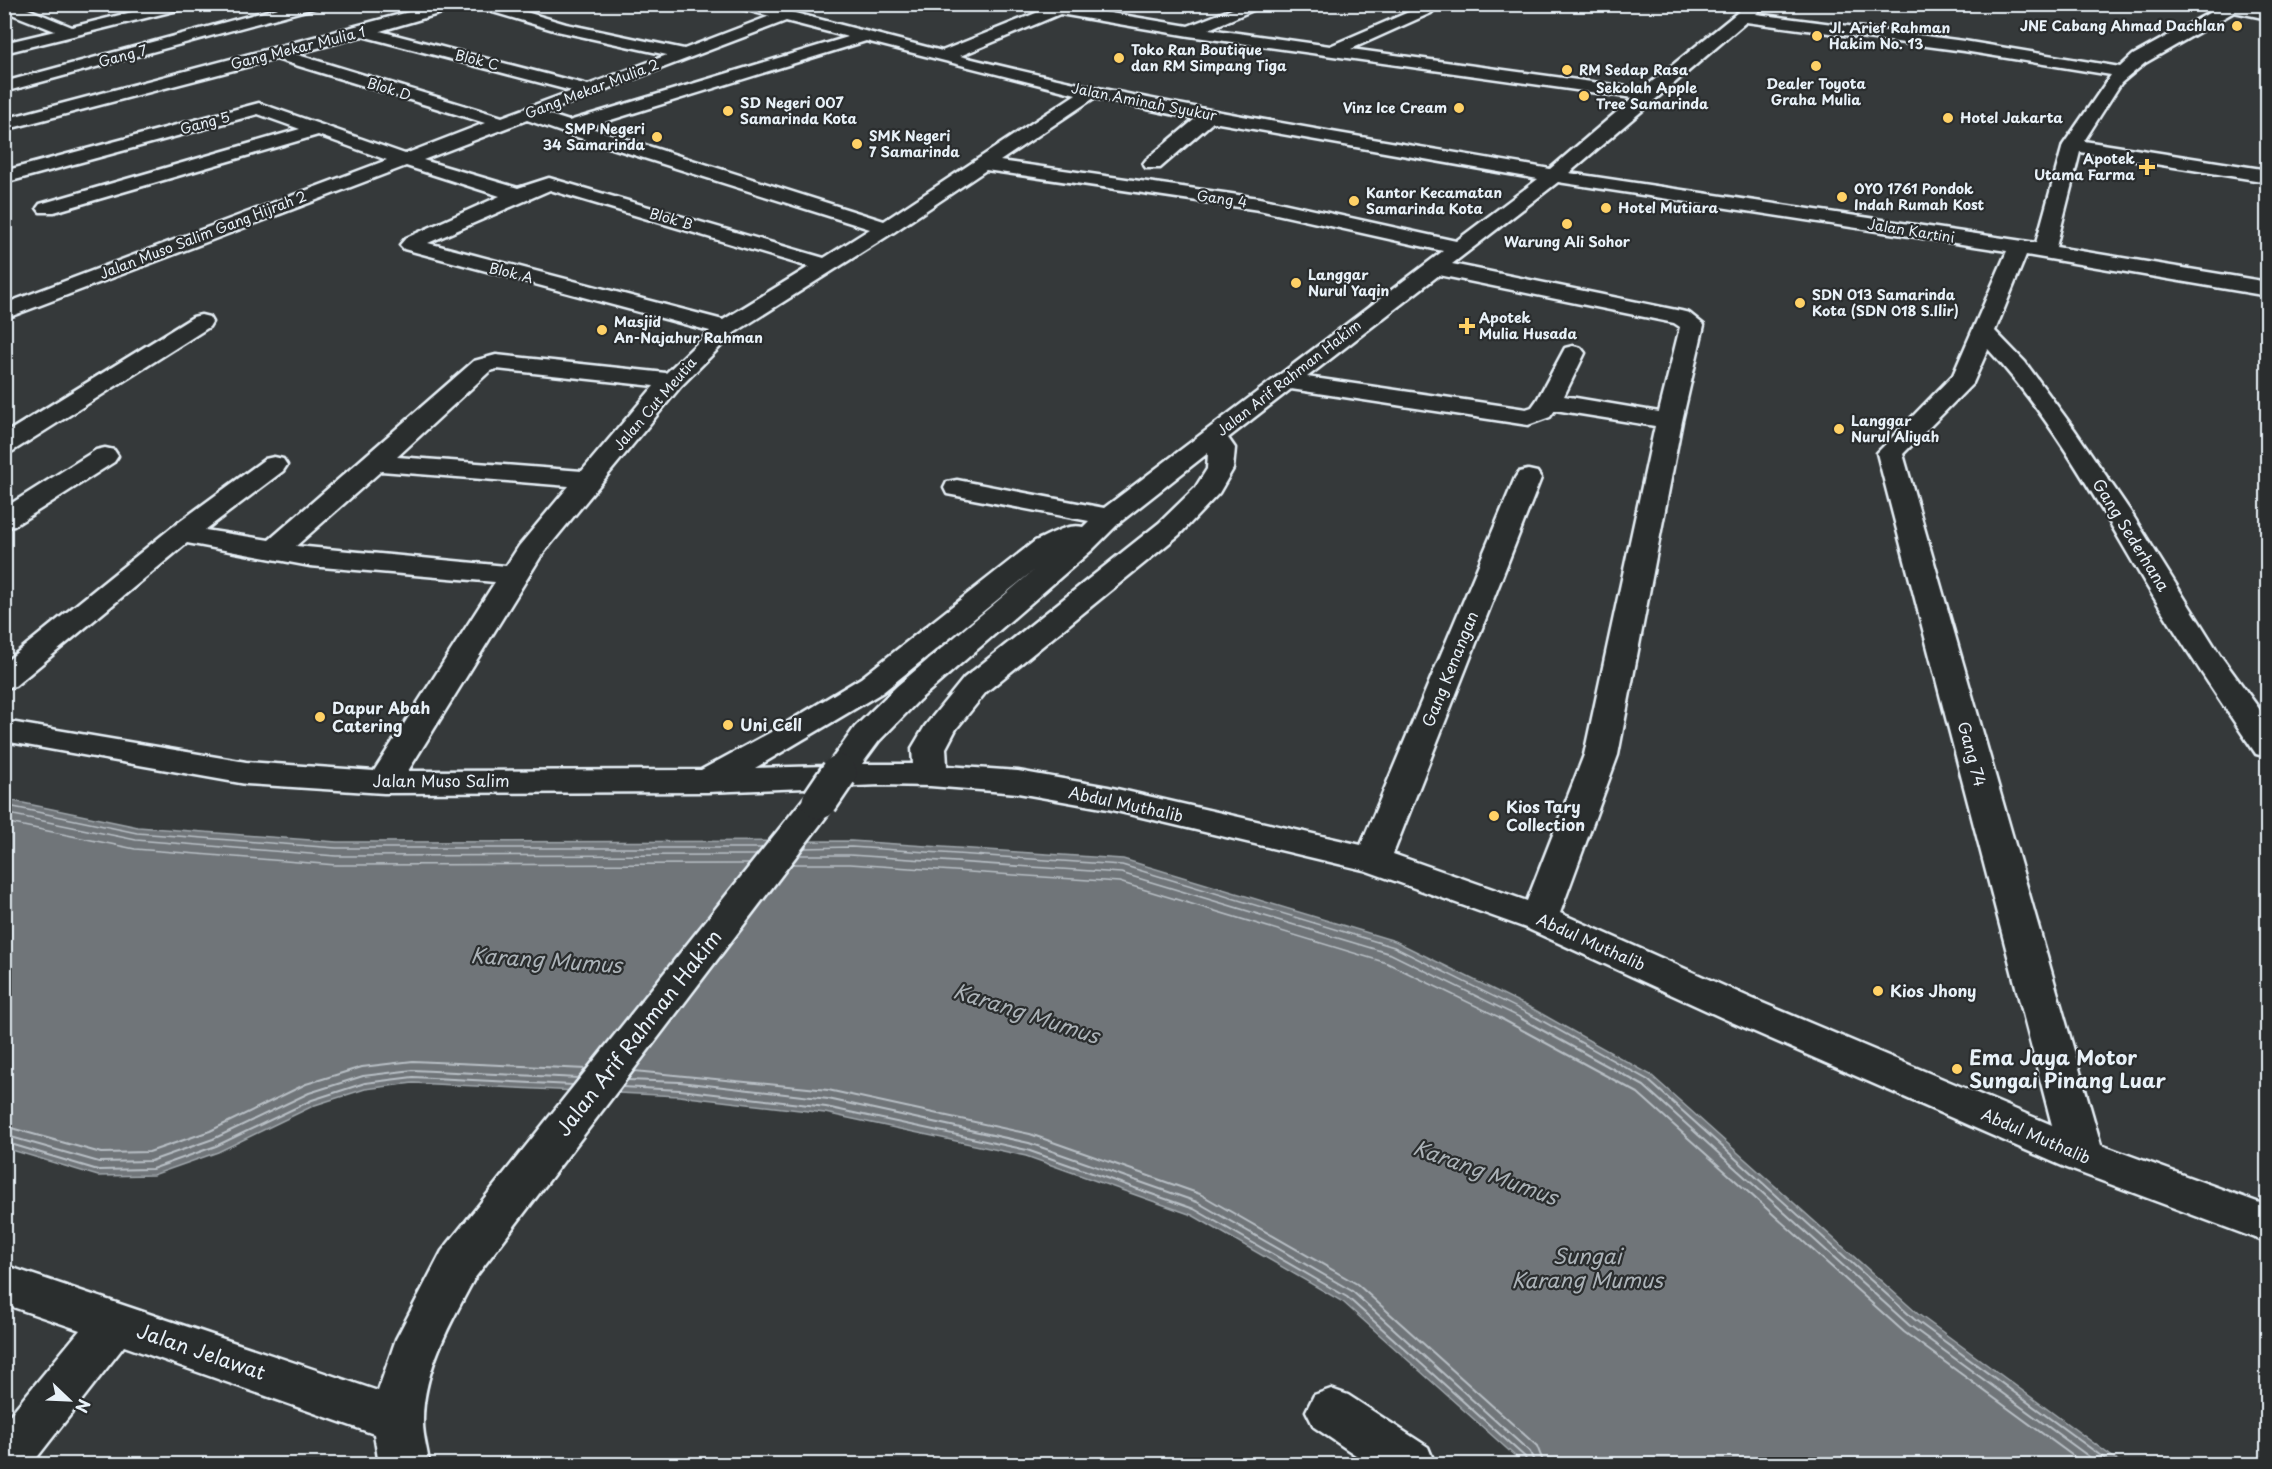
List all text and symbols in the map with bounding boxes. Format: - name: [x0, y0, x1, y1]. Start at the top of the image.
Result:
- place label: JNE Cabang Ahmad Dachlan: [2020, 15, 2225, 36]
- place label: Jl. Arief Rahman Hakim No. 13: [1829, 17, 1950, 54]
- marker: JNE Cabang Ahmad Dachlan: [2230, 19, 2244, 33]
- street label: Gang Mekar Mulia 1: [228, 21, 367, 74]
- marker: Jl. Arief Rahman Hakim No. 13: [1810, 29, 1824, 43]
- street label: Gang 7: [96, 39, 150, 72]
- place label: Toko Ran Boutique dan RM Simpang Tiga: [1131, 39, 1287, 76]
- street label: Blok C: [453, 44, 501, 75]
- marker: Toko Ran Boutique dan RM Simpang Tiga: [1112, 51, 1126, 65]
- street label: Gang Mekar Mulia 2: [522, 53, 662, 124]
- place label: RM Sedap Rasa: [1579, 59, 1689, 80]
- marker: Dealer Toyota Graha Mulia: [1809, 59, 1823, 73]
- marker: RM Sedap Rasa: [1560, 63, 1574, 77]
- street label: Blok D: [364, 72, 414, 105]
- place label: Dealer Toyota Graha Mulia: [1766, 73, 1866, 110]
- street label: Jalan Aminah Syukur: [1069, 77, 1219, 126]
- place label: Sekolah Apple Tree Samarinda: [1596, 77, 1709, 114]
- marker: Sekolah Apple Tree Samarinda: [1577, 89, 1591, 103]
- place label: SD Negeri 007 Samarinda Kota: [740, 92, 858, 129]
- place label: Vinz Ice Cream: [1343, 97, 1447, 118]
- marker: Vinz Ice Cream: [1452, 101, 1466, 115]
- marker: SD Negeri 007 Samarinda Kota: [721, 104, 735, 118]
- street label: Gang 5: [178, 106, 232, 139]
- place label: Hotel Jakarta: [1960, 107, 2063, 128]
- marker: Hotel Jakarta: [1941, 111, 1955, 125]
- place label: SMP Negeri 34 Samarinda: [543, 118, 645, 155]
- place label: SMK Negeri 7 Samarinda: [869, 125, 960, 162]
- marker: SMP Negeri 34 Samarinda: [650, 130, 664, 144]
- marker: SMK Negeri 7 Samarinda: [850, 137, 864, 151]
- place label: Apotek Utama Farma: [2034, 148, 2136, 185]
- marker: Apotek Utama Farma: [2140, 160, 2154, 174]
- place label: OYO 1761 Pondok Indah Rumah Kost: [1854, 178, 1985, 215]
- place label: Kantor Kecamatan Samarinda Kota: [1366, 182, 1502, 219]
- street label: Jalan Muso Salim Gang Hijrah 2: [96, 185, 309, 284]
- street label: Gang 4: [1195, 185, 1249, 212]
- marker: OYO 1761 Pondok Indah Rumah Kost: [1835, 190, 1849, 204]
- marker: Kantor Kecamatan Samarinda Kota: [1347, 194, 1361, 208]
- place label: Hotel Mutiara: [1618, 197, 1718, 218]
- marker: Hotel Mutiara: [1599, 201, 1613, 215]
- street label: Blok B: [647, 202, 695, 235]
- street label: Jalan Kartini: [1866, 213, 1956, 248]
- marker: Warung Ali Sohor: [1560, 217, 1574, 231]
- place label: Warung Ali Sohor: [1504, 231, 1631, 252]
- street label: Blok A: [487, 257, 536, 288]
- place label: Langgar Nurul Yaqin: [1308, 264, 1389, 301]
- marker: Langgar Nurul Yaqin: [1289, 276, 1303, 290]
- place label: SDN 013 Samarinda Kota (SDN 018 S.Ilir): [1812, 284, 1959, 321]
- marker: SDN 013 Samarinda Kota (SDN 018 S.Ilir): [1793, 296, 1807, 310]
- place label: Apotek Mulia Husada: [1479, 307, 1577, 344]
- place label: Masjid An-Najahur Rahman: [614, 311, 763, 348]
- street label: Jalan Arif Rahman Hakim: [1212, 314, 1365, 441]
- marker: Apotek Mulia Husada: [1460, 319, 1474, 333]
- marker: Masjid An-Najahur Rahman: [595, 323, 609, 337]
- street label: Jalan Cut Meutia: [608, 352, 701, 455]
- place label: Langgar Nurul Aliyah: [1851, 410, 1939, 447]
- marker: Langgar Nurul Aliyah: [1832, 422, 1846, 436]
- street label: Gang Sederhana: [2088, 473, 2176, 595]
- street label: Gang Kenangan: [1415, 607, 1483, 730]
- place label: Dapur Abah Catering: [332, 695, 430, 737]
- marker: Dapur Abah Catering: [313, 710, 327, 724]
- place label: Uni Cell: [740, 712, 802, 736]
- marker: Uni Cell: [721, 718, 735, 732]
- street label: Gang 74: [1953, 719, 1993, 789]
- street label: Jalan Muso Salim: [372, 768, 510, 792]
- street label: Abdul Muthalib: [1067, 779, 1186, 827]
- place label: Kios Tary Collection: [1506, 794, 1585, 836]
- marker: Kios Tary Collection: [1487, 809, 1501, 823]
- street label: Abdul Muthalib: [1533, 906, 1650, 976]
- street label: Jalan Arif Rahman Hakim: [548, 923, 728, 1142]
- water label: Karang Mumus: [469, 938, 625, 980]
- water label: Karang Mumus: [950, 973, 1106, 1051]
- place label: Kios Jhony: [1890, 978, 1976, 1002]
- marker: Kios Jhony: [1871, 984, 1885, 998]
- place label: Ema Jaya Motor Sungai Pinang Luar: [1969, 1042, 2166, 1095]
- marker: Ema Jaya Motor Sungai Pinang Luar: [1950, 1062, 1964, 1076]
- street label: Abdul Muthalib: [1978, 1101, 2095, 1169]
- water label: Karang Mumus: [1409, 1130, 1565, 1213]
- water label: Sungai Karang Mumus: [1511, 1239, 1665, 1295]
- street label: Jalan Jelawat: [133, 1315, 270, 1387]
- north arrow: [39, 1370, 99, 1430]
- text: N: [70, 1396, 97, 1417]

